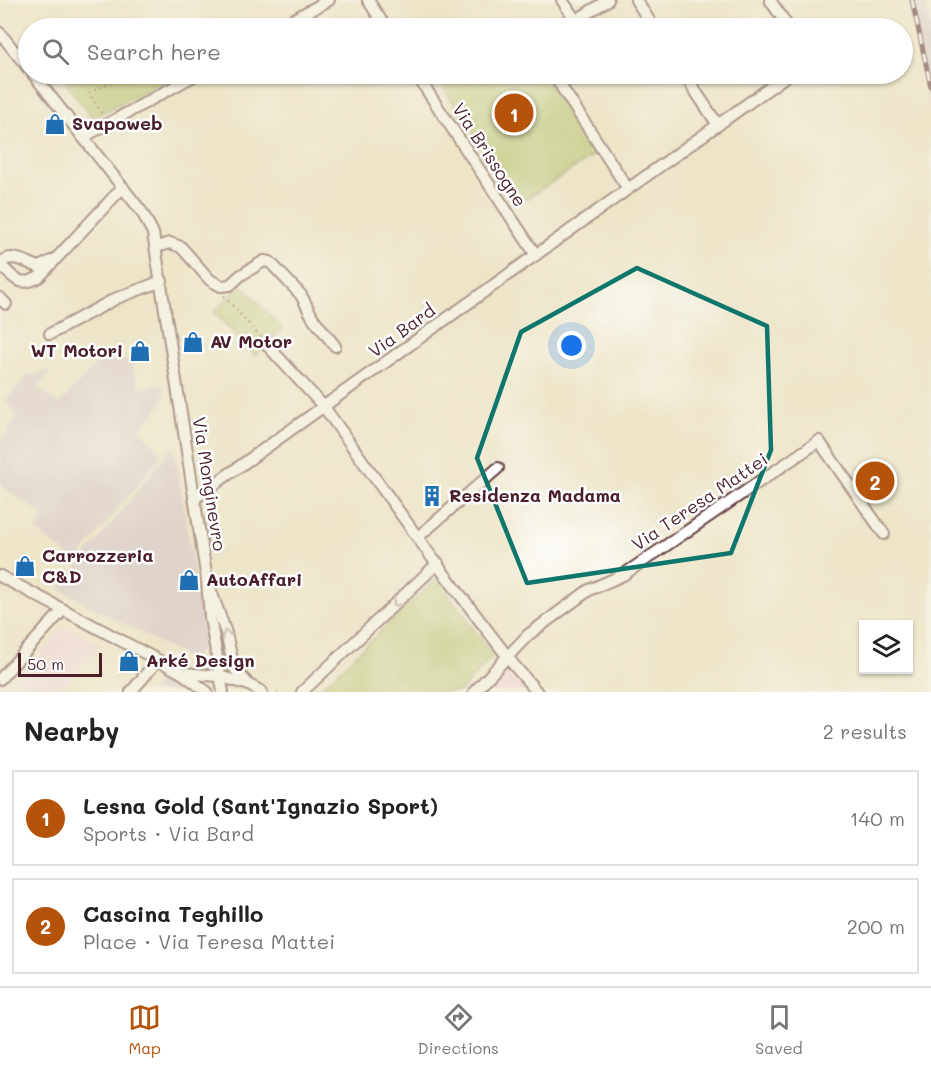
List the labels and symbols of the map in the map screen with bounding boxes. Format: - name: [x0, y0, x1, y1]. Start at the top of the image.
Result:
- pin: 1: [494, 90, 534, 136]
- street label: Via Brissogne: [447, 98, 532, 211]
- place label: Svapoweb: [72, 111, 162, 135]
- shop icon: Svapoweb: [43, 112, 67, 136]
- street label: Via Bard: [363, 298, 440, 363]
- place label: AV Motor: [210, 329, 292, 353]
- shop icon: AV Motor: [181, 330, 205, 354]
- your location: [557, 331, 586, 360]
- place label: WT Motori: [31, 338, 123, 362]
- shop icon: WT Motori: [128, 339, 152, 363]
- street label: Via Monginevro: [188, 415, 232, 553]
- street label: Via Teresa Mattei: [627, 447, 772, 556]
- pin: 2: [856, 458, 894, 504]
- place label: Residenza Madama: [449, 483, 621, 507]
- building icon: Residenza Madama: [420, 484, 444, 508]
- place label: Carrozzeria C&D: [42, 543, 154, 588]
- shop icon: Carrozzeria C&D: [13, 554, 37, 578]
- place label: AutoAffari: [206, 567, 302, 591]
- shop icon: AutoAffari: [177, 568, 201, 592]
- one-way arrow: [392, 596, 403, 607]
- one-way arrow: [220, 629, 233, 639]
- place label: Arké Design: [146, 648, 255, 672]
- shop icon: Arké Design: [117, 649, 141, 673]
- scale bar: [18, 650, 102, 678]

